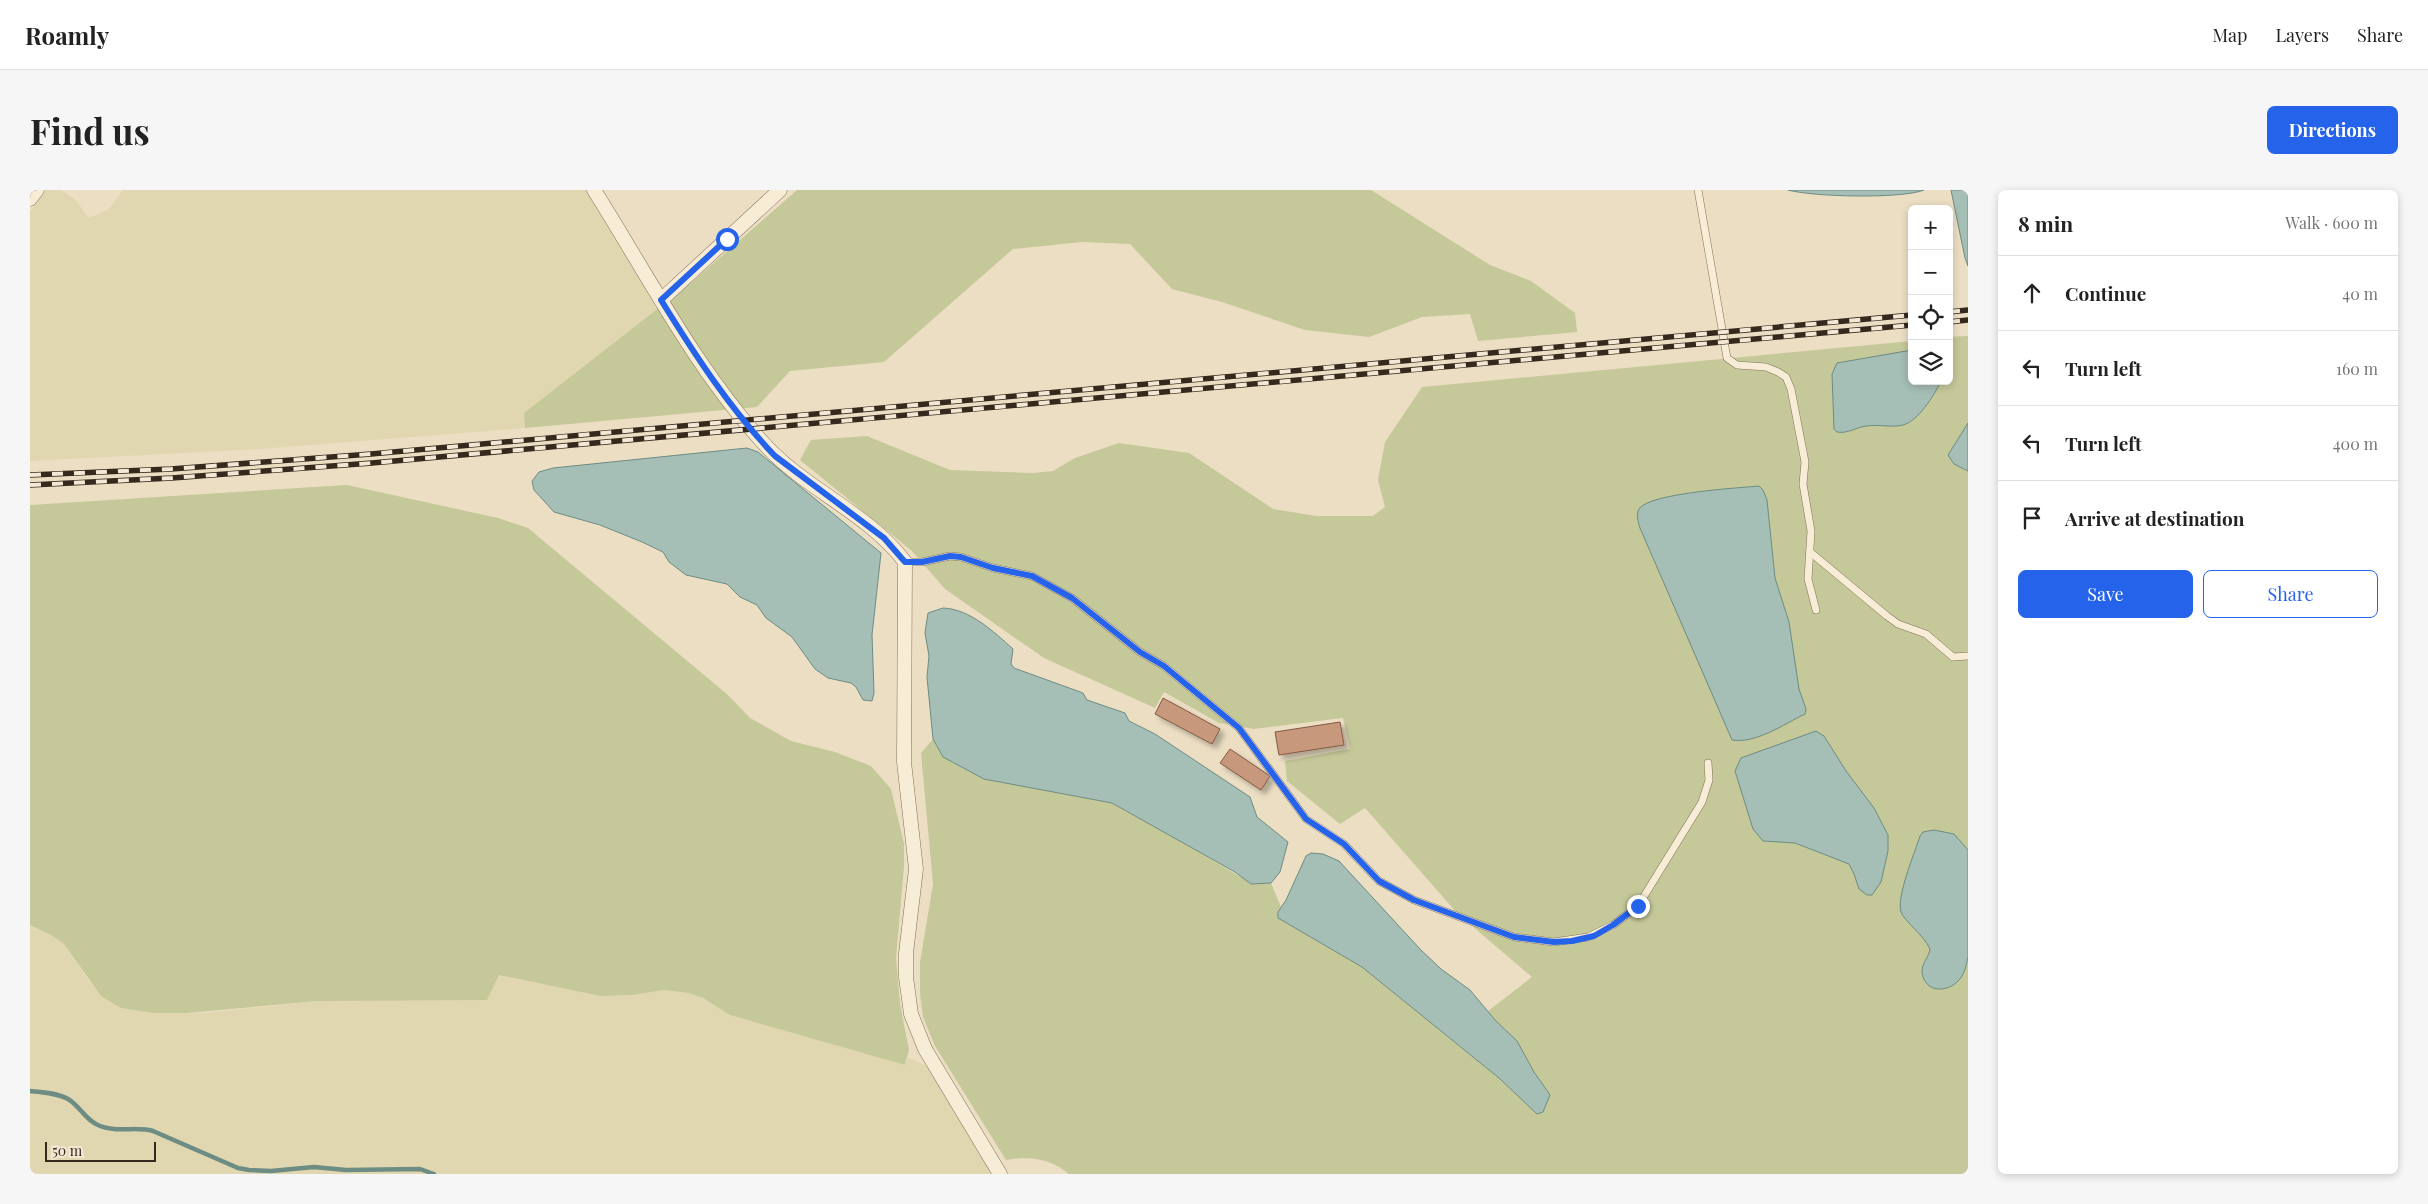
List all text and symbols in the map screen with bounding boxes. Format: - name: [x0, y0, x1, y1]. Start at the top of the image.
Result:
- text: Roamly: [25, 19, 109, 51]
- text: Map: [2212, 23, 2247, 47]
- text: Layers: [2275, 23, 2329, 47]
- text: Share: [2357, 23, 2403, 47]
- button: Directions: [2267, 106, 2398, 154]
- text: Find us: [30, 107, 150, 154]
- map controls: [1908, 205, 1953, 385]
- button: +: [1908, 205, 1953, 250]
- text: 8 min: [2018, 209, 2073, 237]
- text: Walk · 600 m: [2285, 212, 2378, 233]
- route start: [716, 228, 739, 251]
- button: −: [1908, 250, 1953, 295]
- icon: ahead: [2018, 279, 2046, 307]
- text: Continue: [2065, 280, 2146, 306]
- text: 40 m: [2342, 283, 2378, 304]
- button: locate: [1908, 295, 1953, 340]
- button: layers: [1908, 340, 1953, 385]
- icon: left: [2018, 354, 2046, 382]
- text: Turn left: [2065, 355, 2142, 381]
- text: 160 m: [2336, 358, 2378, 379]
- icon: left: [2018, 429, 2046, 457]
- text: Turn left: [2065, 430, 2142, 456]
- text: 400 m: [2333, 433, 2378, 454]
- icon: arrive: [2018, 504, 2046, 532]
- text: Arrive at destination: [2065, 505, 2245, 531]
- button: Save: [2018, 570, 2193, 618]
- button: Share: [2203, 570, 2378, 618]
- route end: [1627, 895, 1650, 918]
- scale bar: [45, 1139, 156, 1162]
- text: 50 m: [52, 1141, 82, 1160]

